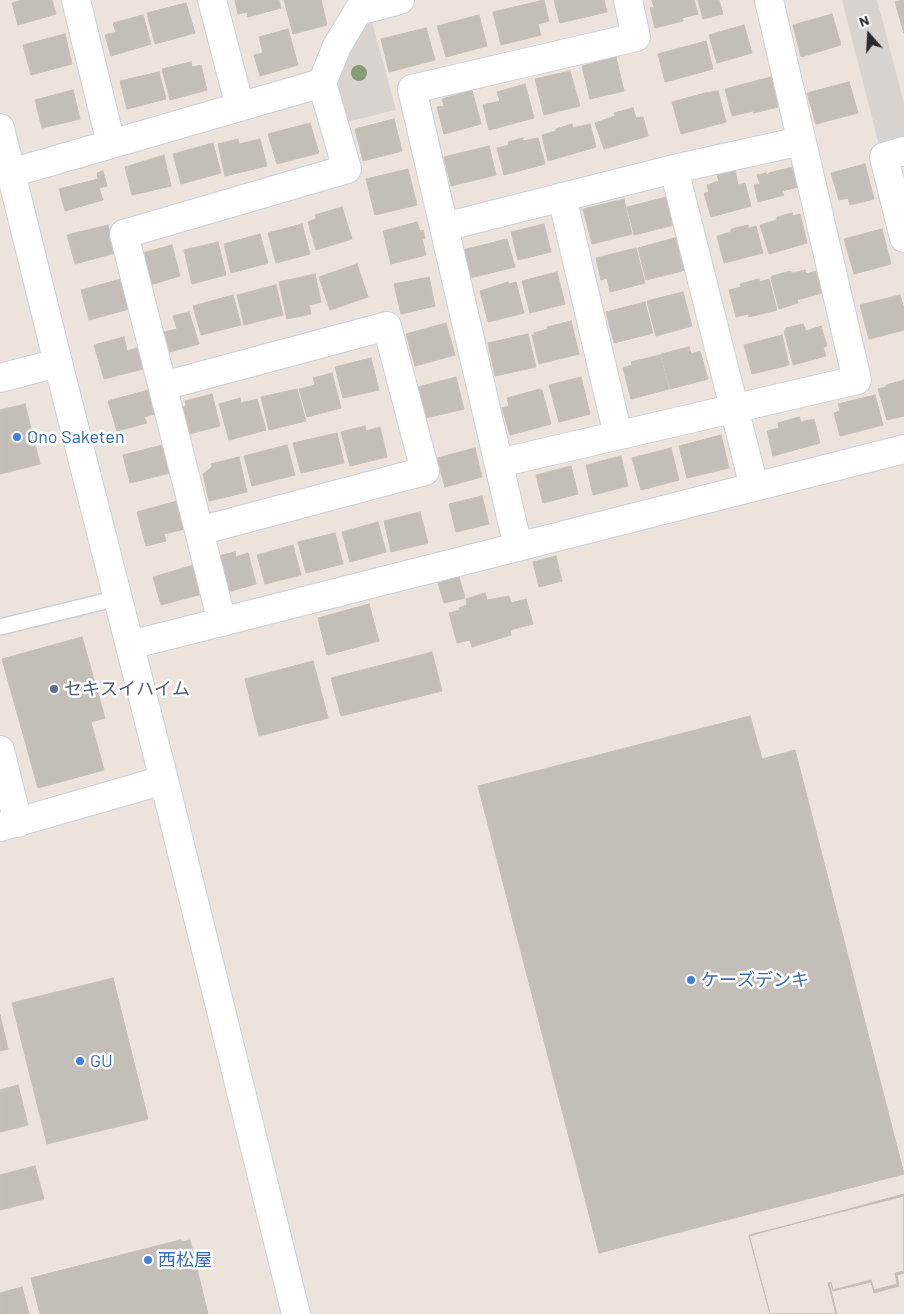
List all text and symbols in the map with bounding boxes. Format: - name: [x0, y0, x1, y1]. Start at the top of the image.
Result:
- north arrow: [844, 10, 894, 60]
- text: N: [857, 11, 871, 30]
- place label: Ono Saketen: [27, 426, 125, 448]
- marker: Ono Saketen: [11, 431, 23, 443]
- place label: セキスイハイム: [64, 678, 190, 700]
- marker: セキスイハイム: [48, 683, 60, 695]
- place label: ケーズデンキ: [701, 969, 809, 991]
- marker: ケーズデンキ: [685, 974, 697, 986]
- place label: GU: [90, 1050, 113, 1072]
- marker: GU: [74, 1055, 86, 1067]
- place label: 西松屋: [158, 1249, 212, 1271]
- marker: 西松屋: [142, 1254, 154, 1266]

